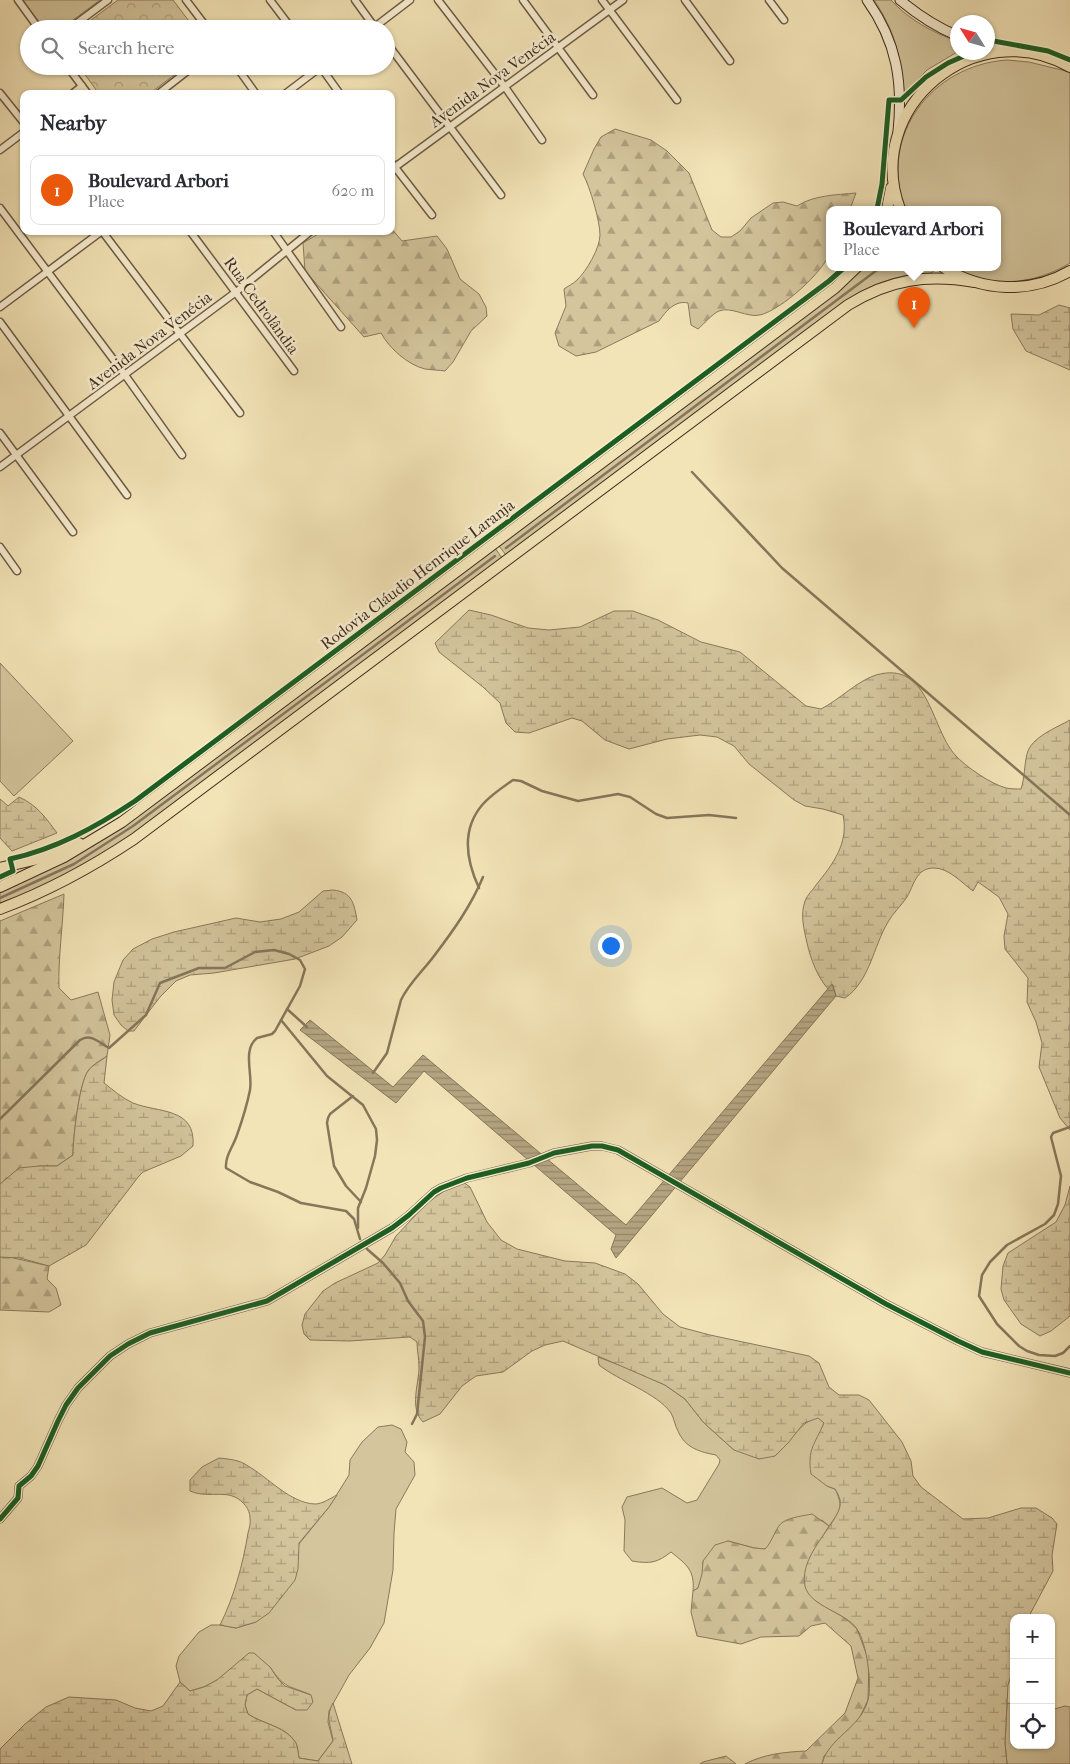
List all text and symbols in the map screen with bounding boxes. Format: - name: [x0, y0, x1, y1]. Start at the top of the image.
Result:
- north arrow: [950, 15, 995, 60]
- search box: [20, 20, 395, 75]
- street label: Avenida Nova Venécia: [425, 27, 560, 132]
- icon: search: [38, 34, 66, 62]
- text: Search here: [78, 37, 174, 59]
- text: Nearby: [40, 111, 106, 135]
- text: Boulevard Arbori: [88, 170, 229, 192]
- text: 1: [54, 181, 60, 200]
- text: 620 m: [332, 181, 374, 200]
- text: Place: [88, 192, 124, 211]
- popup: [826, 206, 1001, 271]
- text: Boulevard Arbori: [843, 218, 984, 240]
- text: Place: [843, 240, 880, 259]
- street label: Rua Cedrolândia: [220, 253, 303, 358]
- street label: Avenida Nova Venécia: [82, 287, 216, 394]
- pin: 1: [898, 287, 930, 328]
- street label: Rodovia Cláudio Henrique Laranja: [317, 495, 518, 654]
- your location: [598, 933, 624, 959]
- map controls: [1010, 1614, 1055, 1749]
- button: +: [1010, 1614, 1055, 1659]
- button: −: [1010, 1659, 1055, 1704]
- button: locate: [1010, 1704, 1055, 1749]

